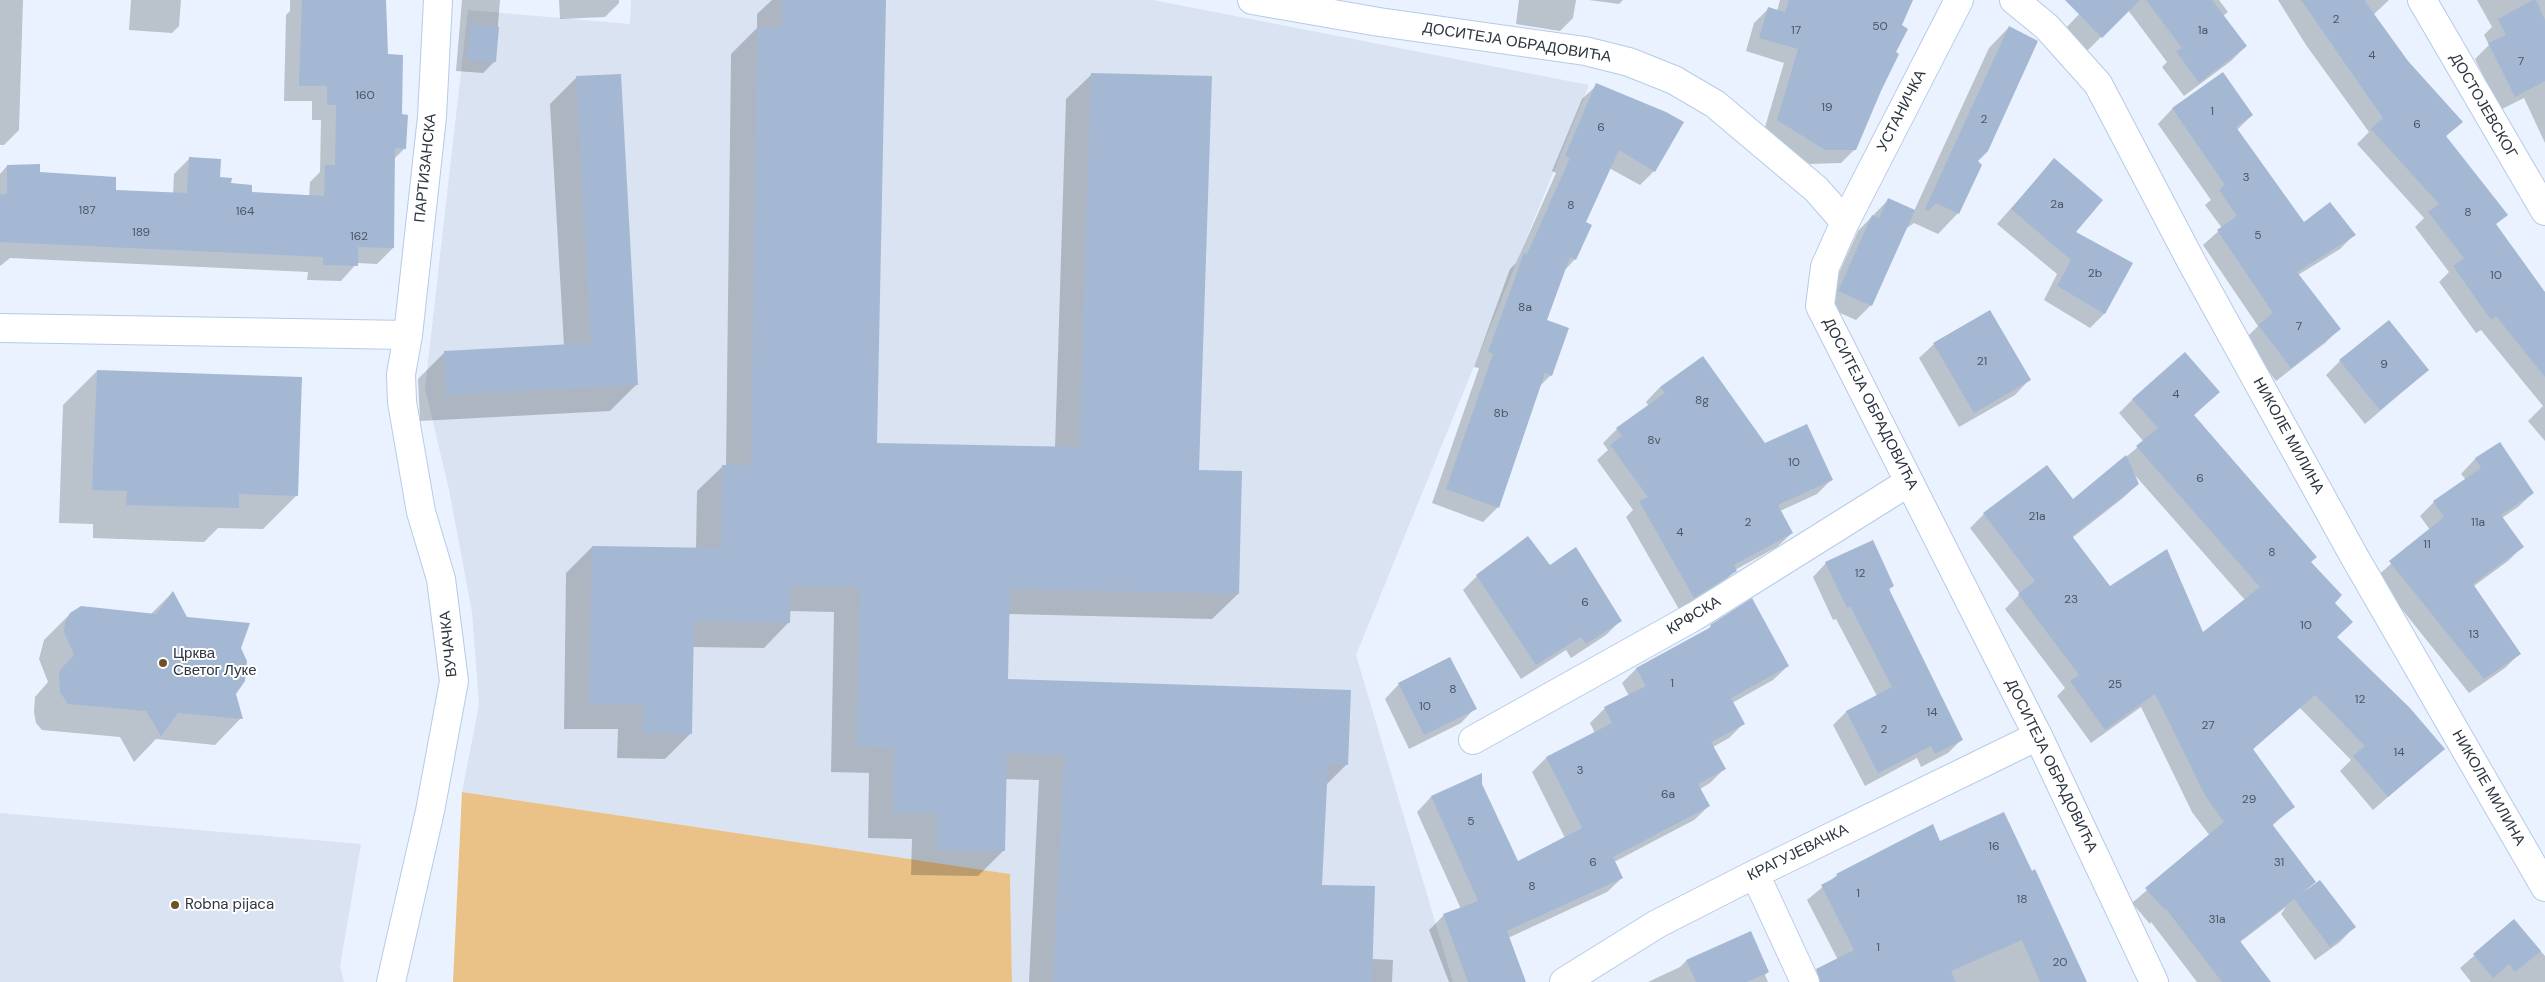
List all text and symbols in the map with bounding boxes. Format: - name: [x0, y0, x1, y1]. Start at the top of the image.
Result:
- house number: 2: [2333, 13, 2339, 27]
- street label: ДОСИТЕЈА ОБРАДОВИЋА: [1421, 19, 1613, 67]
- house number: 50: [1872, 20, 1888, 34]
- house number: 17: [1791, 24, 1801, 38]
- house number: 1a: [2198, 24, 2208, 38]
- house number: 4: [2368, 49, 2376, 63]
- street label: ДОСТОЈЕВСКОГ: [2446, 50, 2520, 162]
- house number: 7: [2518, 55, 2524, 69]
- street label: УСТАНИЧКА: [1874, 67, 1930, 155]
- house number: 160: [355, 89, 375, 103]
- house number: 19: [1821, 101, 1833, 115]
- house number: 1: [2210, 105, 2214, 119]
- street label: ПАРТИЗАНСКА: [411, 113, 441, 223]
- house number: 2: [1981, 113, 1987, 127]
- house number: 6: [2413, 118, 2421, 132]
- house number: 6: [1597, 121, 1605, 135]
- house number: 3: [2242, 171, 2250, 185]
- house number: 2a: [2050, 198, 2064, 212]
- house number: 8: [1567, 199, 1575, 213]
- house number: 187: [78, 204, 96, 218]
- house number: 164: [236, 205, 254, 219]
- house number: 8: [2464, 206, 2472, 220]
- house number: 189: [132, 226, 150, 240]
- house number: 5: [2254, 229, 2262, 243]
- house number: 162: [350, 230, 368, 244]
- house number: 2b: [2088, 267, 2102, 281]
- house number: 10: [2490, 269, 2502, 283]
- house number: 8a: [1518, 301, 1532, 315]
- street label: ДОСИТЕЈА ОБРАДОВИЋА: [1819, 315, 1921, 493]
- house number: 7: [2296, 320, 2302, 334]
- house number: 21: [1977, 355, 1987, 369]
- house number: 9: [2380, 358, 2388, 372]
- street label: НИКОЛЕ МИЛИНА: [2249, 375, 2327, 497]
- house number: 4: [2172, 388, 2180, 402]
- house number: 8g: [1695, 394, 1709, 408]
- house number: 8b: [1494, 407, 1508, 421]
- house number: 8v: [1647, 434, 1661, 448]
- house number: 10: [1788, 456, 1800, 470]
- house number: 6: [2196, 472, 2204, 486]
- house number: 21a: [2028, 510, 2046, 524]
- house number: 2: [1745, 516, 1751, 530]
- house number: 11a: [2471, 516, 2485, 530]
- house number: 4: [1676, 526, 1684, 540]
- house number: 11: [2423, 538, 2431, 552]
- house number: 8: [2268, 546, 2276, 560]
- house number: 12: [1855, 567, 1865, 581]
- street label: КРФСКА: [1664, 593, 1724, 639]
- house number: 23: [2064, 593, 2078, 607]
- house number: 6: [1581, 596, 1589, 610]
- street label: ВУЧАЧКА: [437, 610, 461, 678]
- house number: 10: [2300, 619, 2312, 633]
- house number: 13: [2469, 628, 2479, 642]
- place label: Црква Светог Луке: [173, 645, 257, 680]
- marker: Црква Светог Луке: [157, 657, 169, 669]
- street label: ДОСИТЕЈА ОБРАДОВИЋА: [2001, 676, 2101, 856]
- house number: 1: [1670, 677, 1674, 691]
- house number: 25: [2108, 678, 2122, 692]
- house number: 8: [1449, 683, 1457, 697]
- house number: 12: [2355, 693, 2365, 707]
- house number: 10: [1419, 700, 1431, 714]
- house number: 14: [1926, 706, 1938, 720]
- house number: 27: [2201, 719, 2215, 733]
- house number: 2: [1881, 723, 1887, 737]
- street label: НИКОЛЕ МИЛИНА: [2448, 727, 2528, 849]
- house number: 14: [2393, 746, 2405, 760]
- house number: 3: [1576, 764, 1584, 778]
- house number: 6a: [1661, 788, 1675, 802]
- house number: 29: [2242, 793, 2256, 807]
- house number: 5: [1467, 815, 1475, 829]
- street label: КРАГУЈЕВАЧКА: [1745, 821, 1851, 885]
- house number: 16: [1988, 840, 2000, 854]
- house number: 6: [1589, 856, 1597, 870]
- house number: 31: [2274, 856, 2284, 870]
- house number: 8: [1528, 880, 1536, 894]
- house number: 1: [1856, 887, 1860, 901]
- house number: 18: [2016, 893, 2028, 907]
- place label: Robna pijaca: [185, 896, 274, 914]
- marker: Robna pijaca: [169, 899, 181, 911]
- house number: 31a: [2208, 913, 2226, 927]
- house number: 1: [1876, 941, 1880, 955]
- house number: 20: [2053, 956, 2067, 970]

